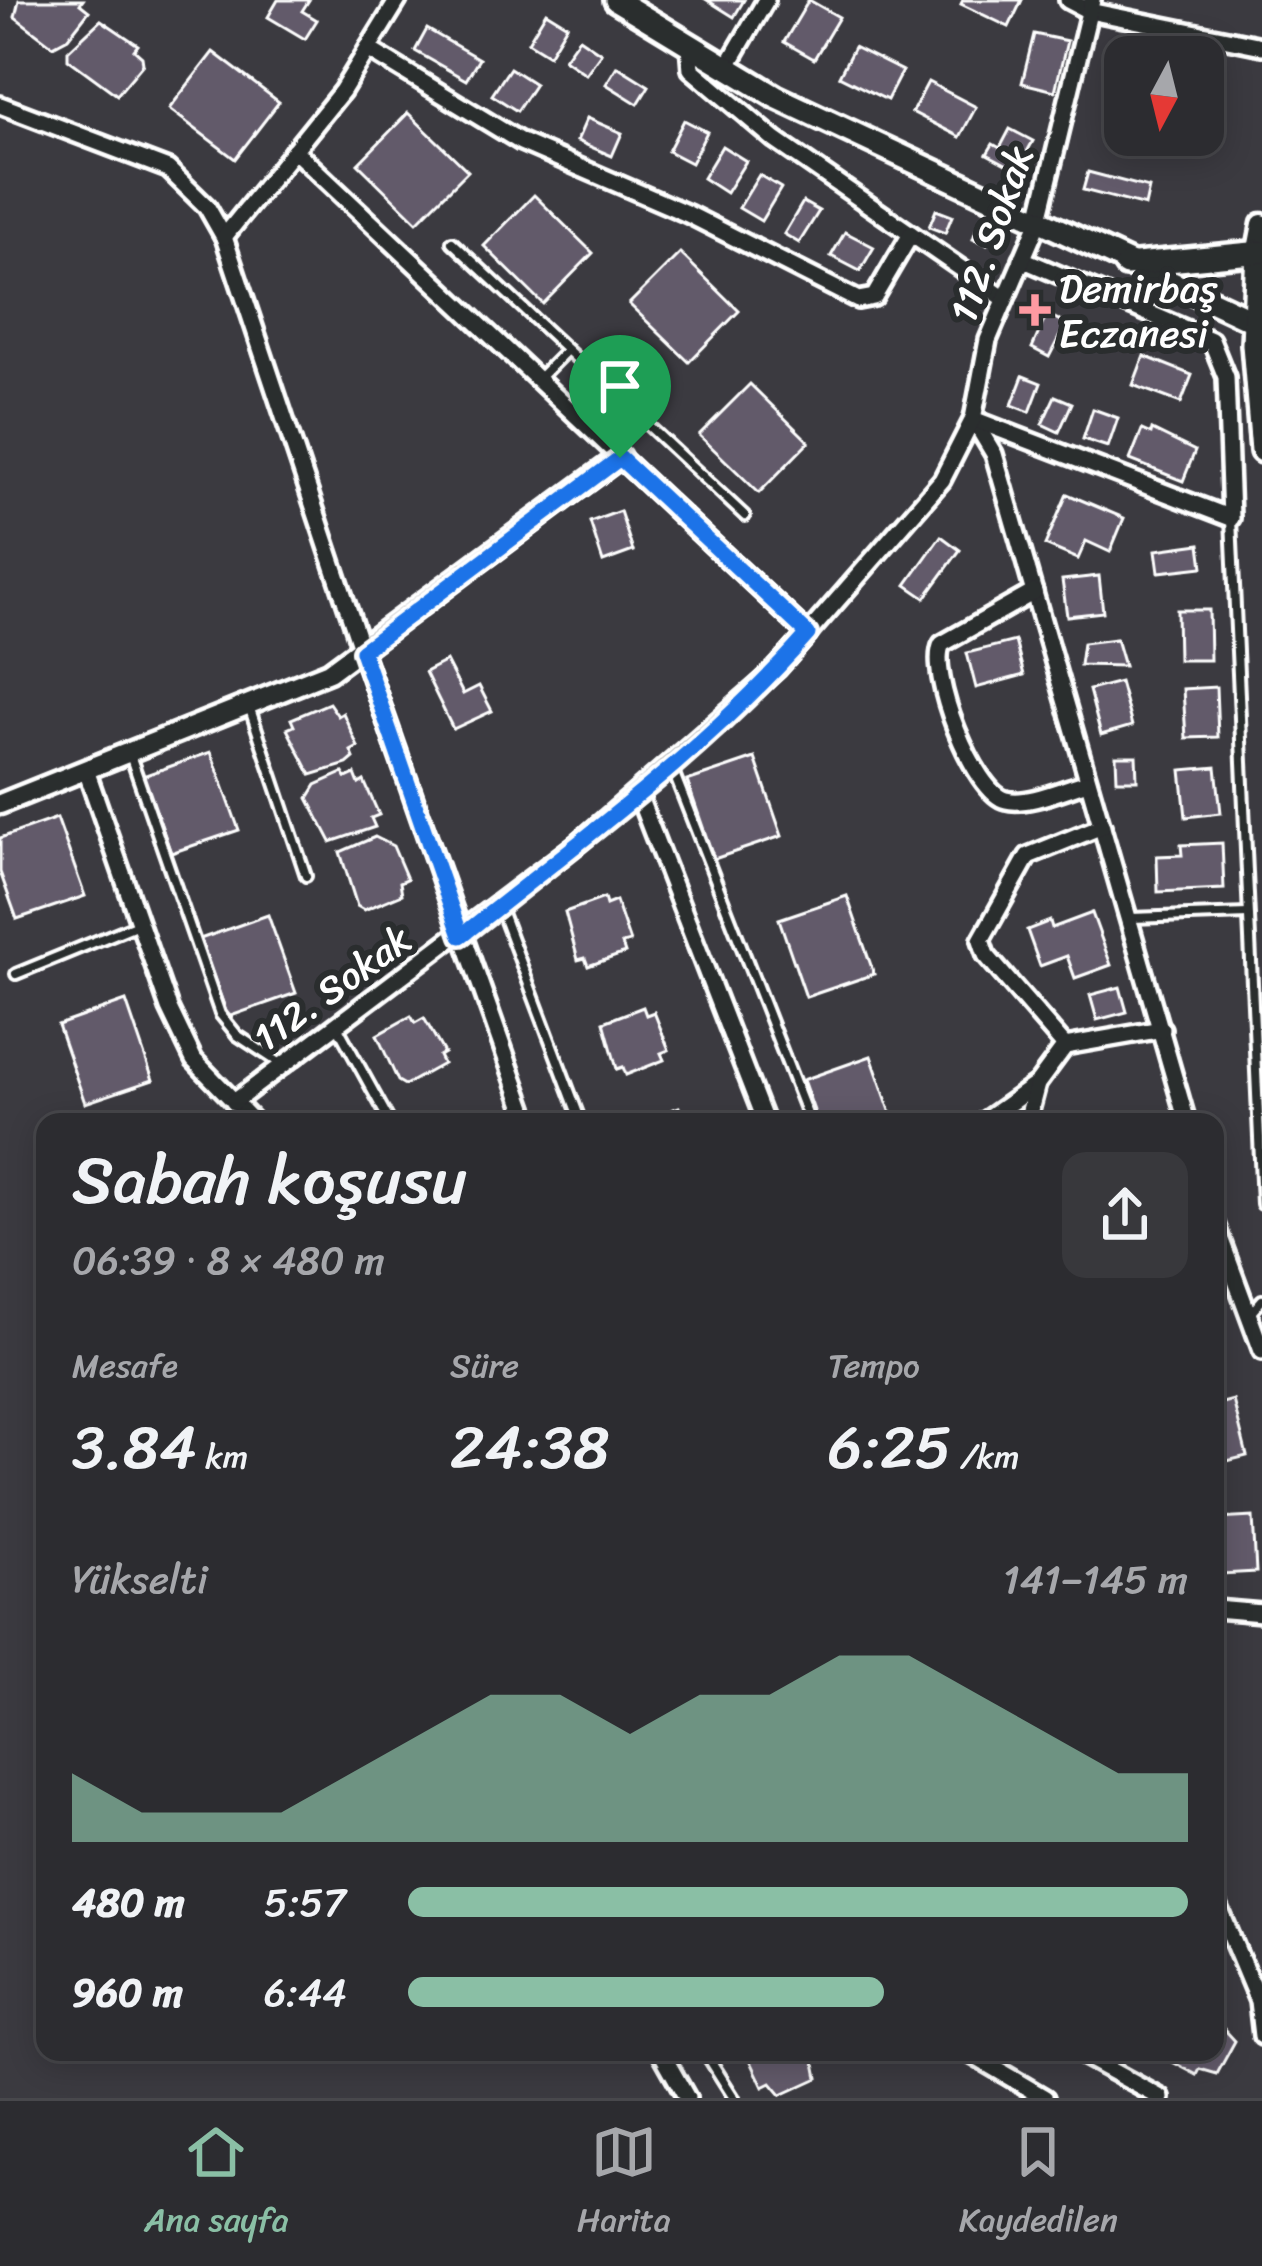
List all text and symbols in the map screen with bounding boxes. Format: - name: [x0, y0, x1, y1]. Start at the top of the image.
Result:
- north arrow: [1104, 36, 1224, 156]
- map controls: [1104, 36, 1224, 156]
- street label: 112. Sokak: [929, 136, 1054, 332]
- place label: Demirbaş Eczanesi: [1059, 254, 1218, 368]
- marker: Demirbaş Eczanesi: [1022, 297, 1048, 323]
- pin: [569, 335, 671, 458]
- icon: arrive: [587, 353, 653, 419]
- street label: 112. Sokak: [238, 906, 427, 1070]
- text: Sabah koşusu: [72, 1122, 467, 1239]
- button: share: [1062, 1152, 1188, 1278]
- text: 06:39 · 8 × 480 m: [72, 1226, 385, 1295]
- text: Mesafe: [72, 1337, 178, 1395]
- text: Süre: [450, 1337, 519, 1395]
- text: Tempo: [828, 1337, 920, 1395]
- text: 3.84: [72, 1395, 197, 1501]
- text: 24:38: [450, 1395, 609, 1501]
- text: 6:25: [828, 1395, 951, 1501]
- text: km: [197, 1428, 248, 1486]
- text: /km: [951, 1428, 1019, 1486]
- text: Yükselti: [72, 1545, 208, 1614]
- text: 141–145 m: [1003, 1545, 1188, 1614]
- text: 480 m: [72, 1868, 185, 1937]
- text: 5:57: [264, 1868, 346, 1937]
- text: 960 m: [72, 1958, 183, 2027]
- text: 6:44: [264, 1958, 347, 2027]
- tab: Ana sayfa: [144, 2119, 289, 2249]
- tab: Harita: [577, 2119, 671, 2249]
- tab: Kaydedilen: [959, 2119, 1118, 2249]

